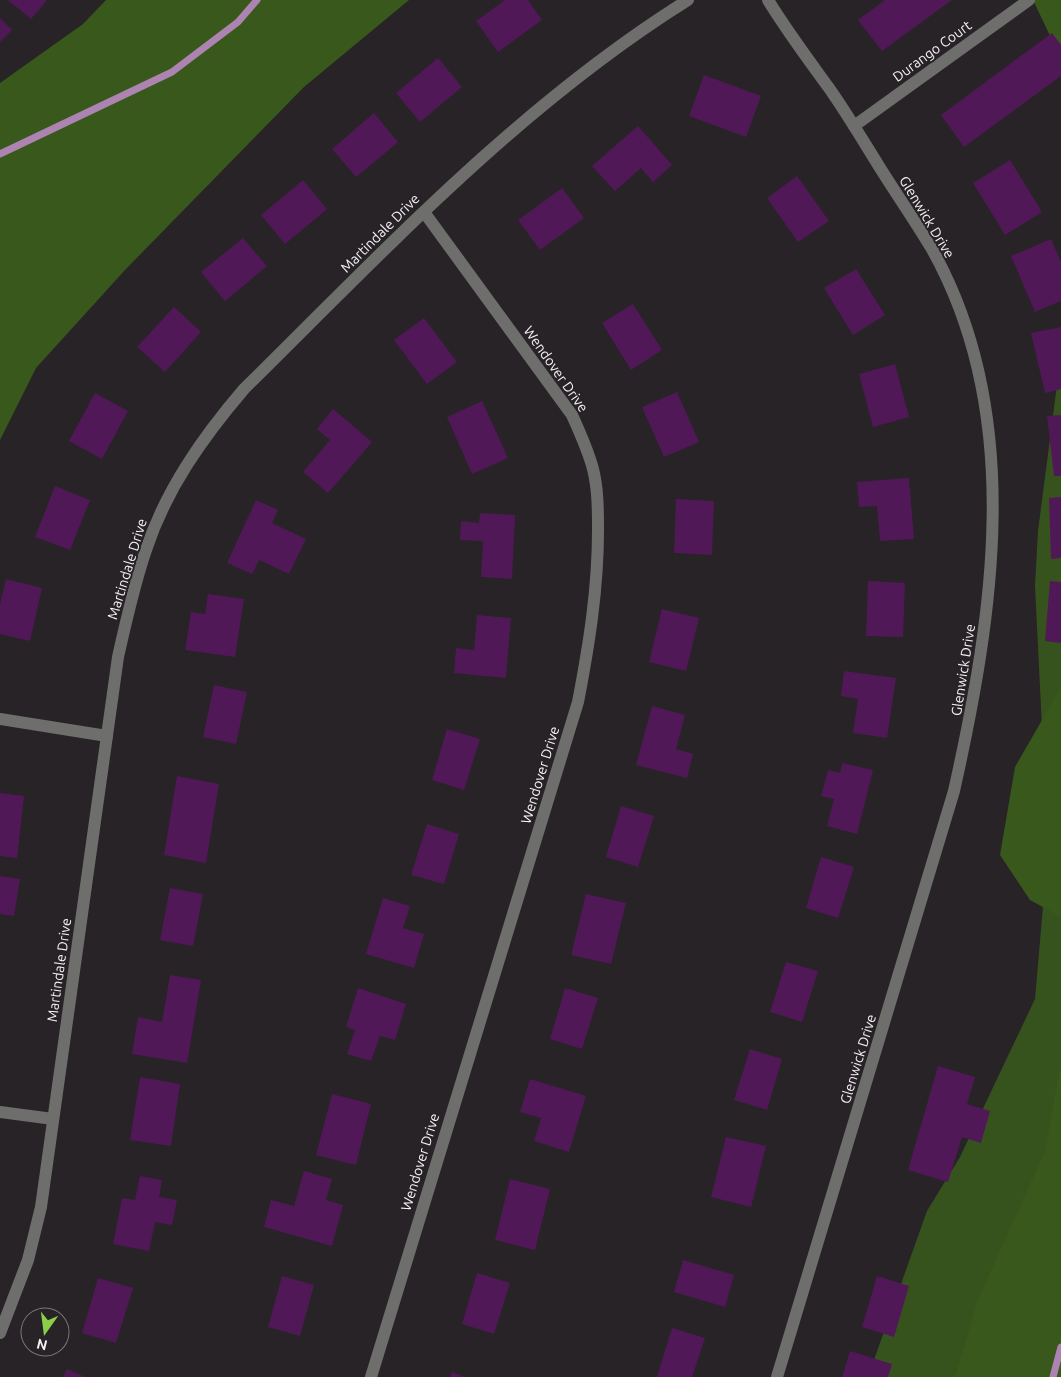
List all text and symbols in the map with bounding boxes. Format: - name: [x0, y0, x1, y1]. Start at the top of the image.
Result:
- street label: Durango Court: [890, 17, 975, 85]
- street label: Glenwick Drive: [896, 173, 958, 261]
- street label: Martindale Drive: [337, 190, 423, 276]
- street label: Wendover Drive: [520, 323, 592, 415]
- street label: Martindale Drive: [104, 517, 150, 621]
- street label: Glenwick Drive: [948, 623, 978, 717]
- street label: Wendover Drive: [518, 724, 562, 826]
- street label: Martindale Drive: [44, 917, 74, 1023]
- street label: Glenwick Drive: [837, 1012, 879, 1106]
- street label: Wendover Drive: [398, 1111, 442, 1213]
- north arrow: [20, 1307, 70, 1357]
- text: N: [35, 1336, 49, 1354]

